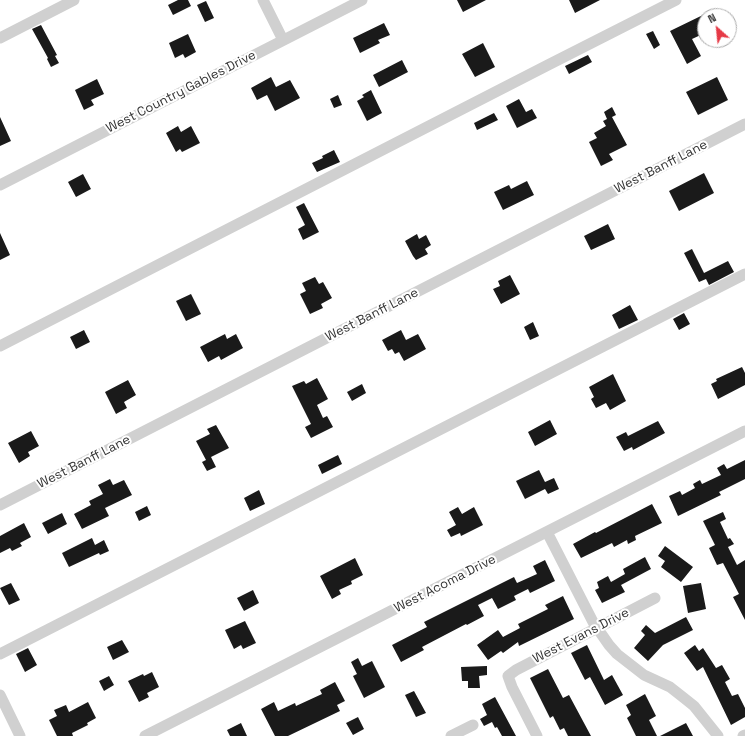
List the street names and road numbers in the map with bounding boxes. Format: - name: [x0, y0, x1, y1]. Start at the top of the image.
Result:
- street label: West Country Gables Drive: [104, 47, 258, 137]
- street label: West Banff Lane: [612, 137, 710, 197]
- street label: West Banff Lane: [323, 285, 421, 345]
- street label: West Banff Lane: [35, 432, 133, 492]
- street label: West Acoma Drive: [392, 552, 498, 616]
- street label: West Evans Drive: [530, 605, 632, 667]

